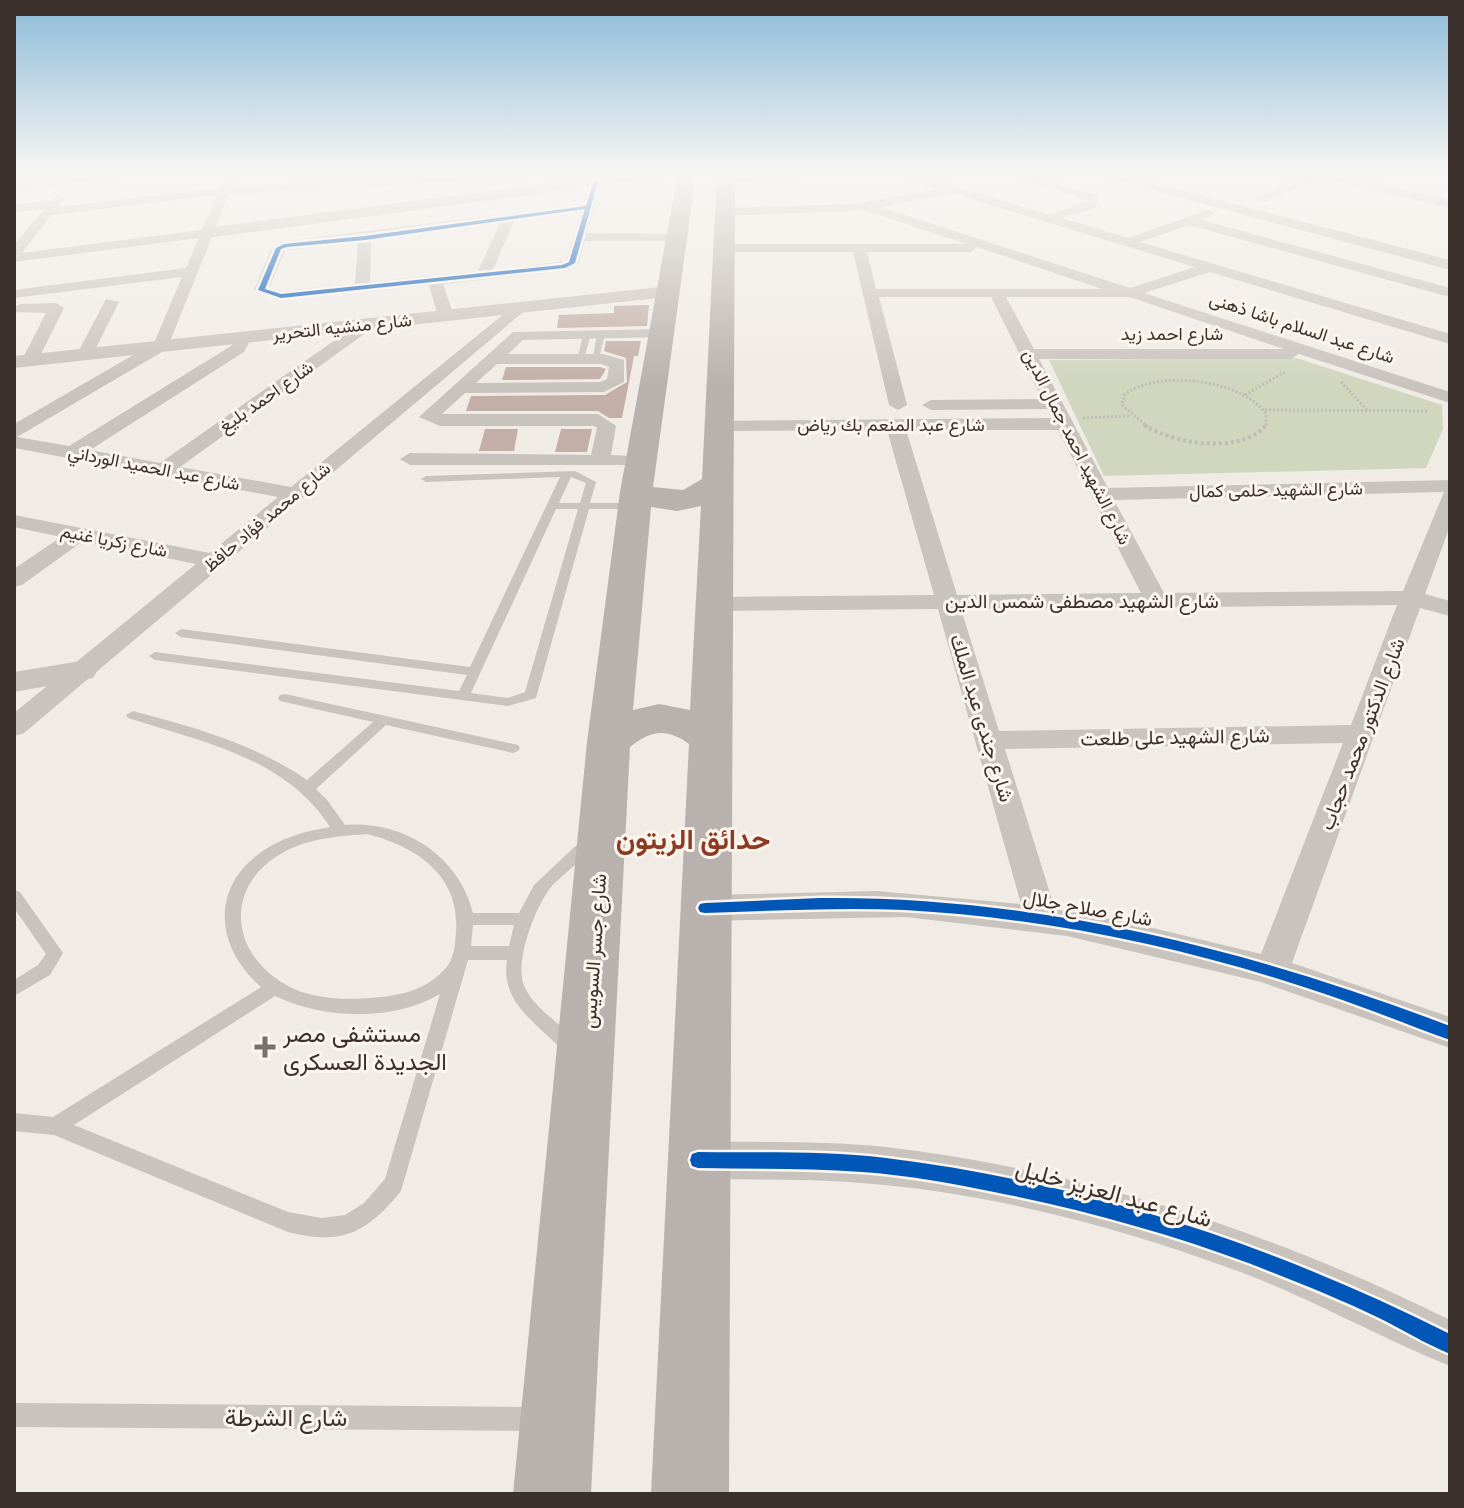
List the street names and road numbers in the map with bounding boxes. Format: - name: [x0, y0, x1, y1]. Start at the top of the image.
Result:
- street label: شارع عبد السلام باشا ذهنى: [1206, 288, 1397, 369]
- street label: شارع منشيه التحرير: [270, 309, 413, 346]
- street label: شارع احمد زيد: [1121, 323, 1223, 346]
- street label: شارع الشهيد احمد جمال الدين: [1017, 346, 1136, 549]
- street label: شارع احمد بليغ: [214, 356, 318, 439]
- street label: شارع عبد المنعم بك رياض: [797, 414, 985, 437]
- street label: شارع عبد الحميد الورداني: [65, 441, 242, 499]
- street label: شارع محمد فؤاد حافظ: [199, 457, 336, 577]
- street label: شارع الشهيد حلمى كمال: [1189, 477, 1363, 504]
- street label: شارع زكريا غنيم: [59, 520, 169, 563]
- street label: شارع الشهيد مصطفى شمس الدين: [945, 589, 1219, 615]
- street label: شارع جندى عبد الملك: [943, 631, 1019, 805]
- street label: شارع الدكتور محمد حجاب: [1314, 635, 1412, 834]
- street label: شارع الشهيد على طلعت: [1080, 723, 1270, 753]
- street label: شارع جسر السويس: [577, 873, 613, 1029]
- street label: شارع صلاح جلال: [1021, 885, 1154, 933]
- street label: شارع عبد العزيز خليل: [1012, 1153, 1215, 1235]
- street label: شارع الشرطة: [225, 1403, 347, 1434]

